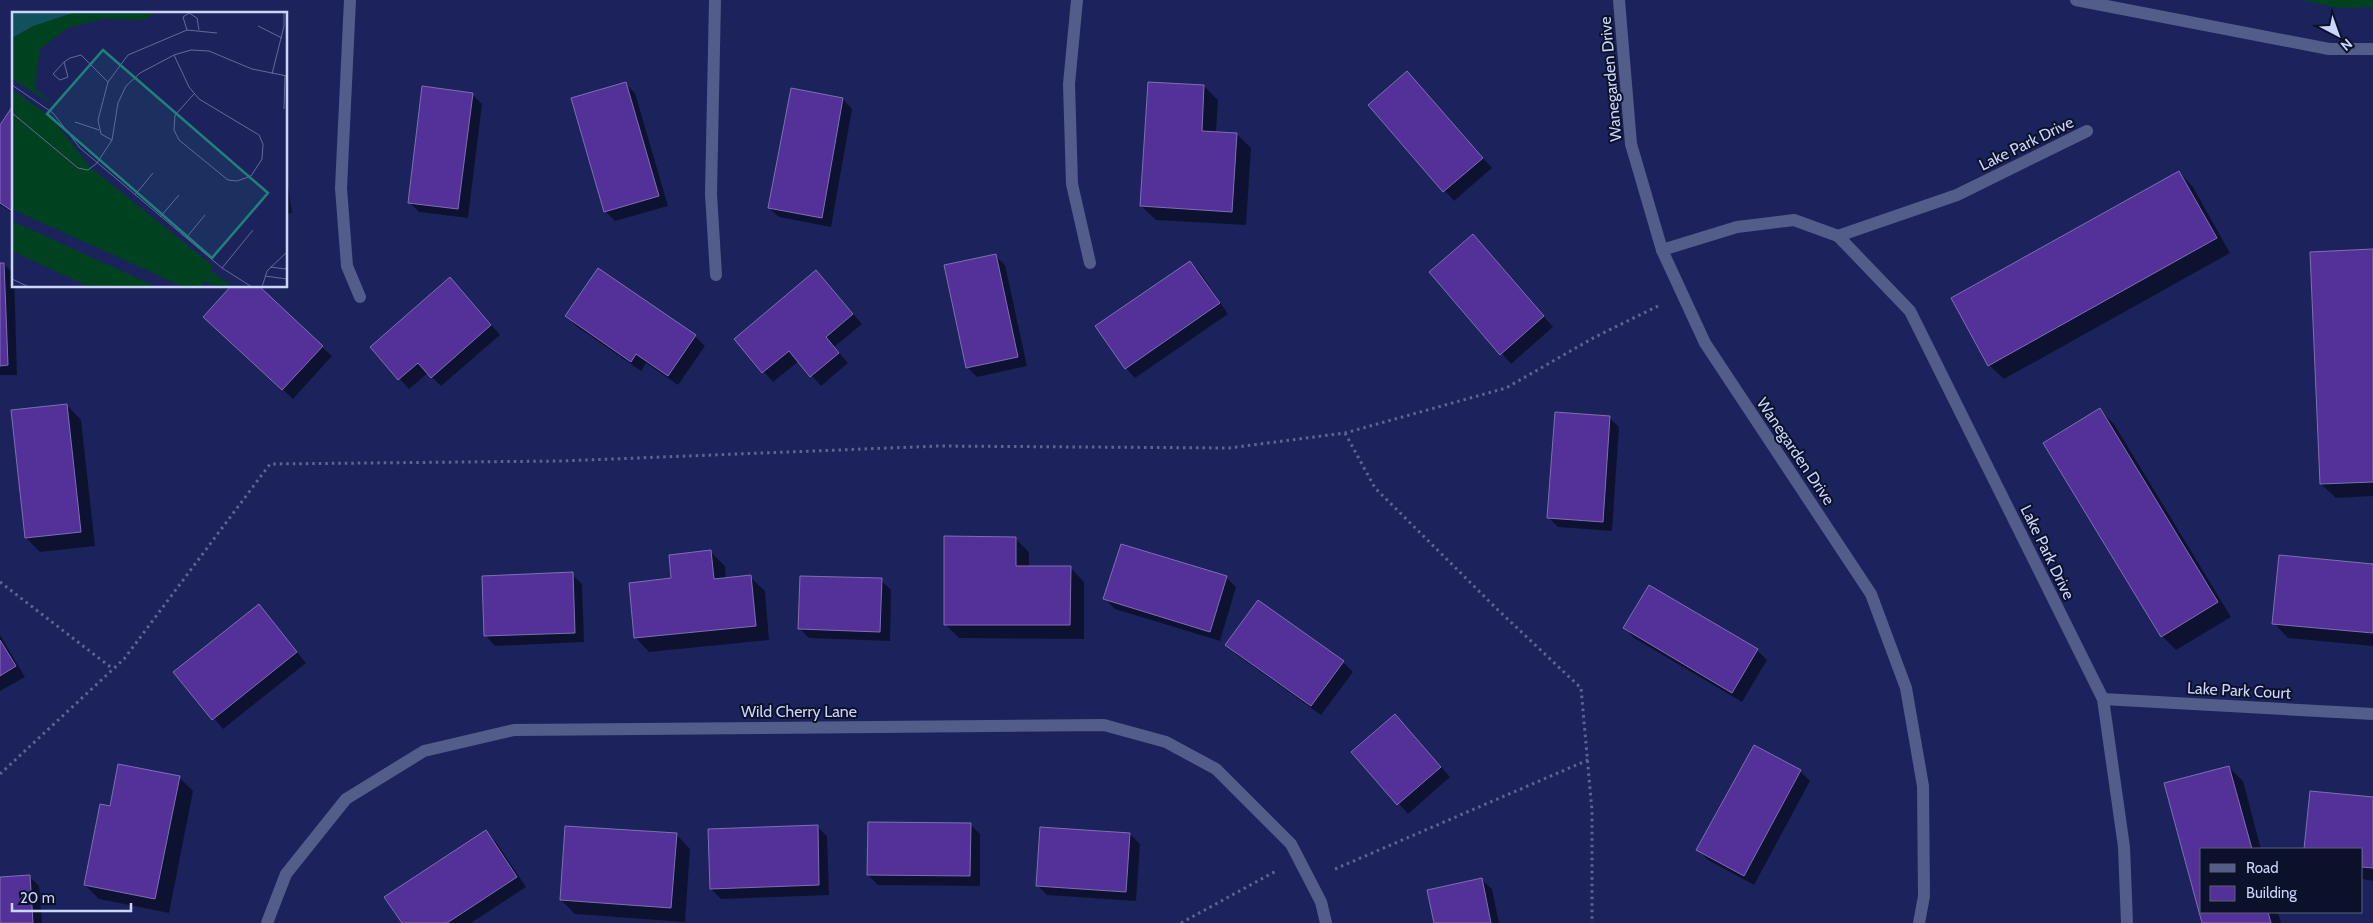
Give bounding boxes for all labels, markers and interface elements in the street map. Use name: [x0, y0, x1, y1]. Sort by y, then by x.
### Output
north arrow: [2313, 10, 2363, 60]
inset map: [12, 12, 288, 288]
street label: Wanegarden Drive: [1596, 16, 1625, 142]
text: N: [2337, 35, 2356, 55]
street label: Lake Park Drive: [1976, 112, 2077, 174]
street label: Wanegarden Drive: [1753, 394, 1838, 509]
street label: Lake Park Drive: [2017, 502, 2079, 603]
street label: Lake Park Court: [2187, 678, 2292, 703]
street label: Wild Cherry Lane: [741, 702, 857, 721]
legend: [2200, 848, 2363, 913]
text: Road: [2246, 859, 2279, 877]
scale bar: [12, 880, 131, 912]
text: Building: [2246, 884, 2297, 902]
text: 20 m: [20, 889, 55, 907]

